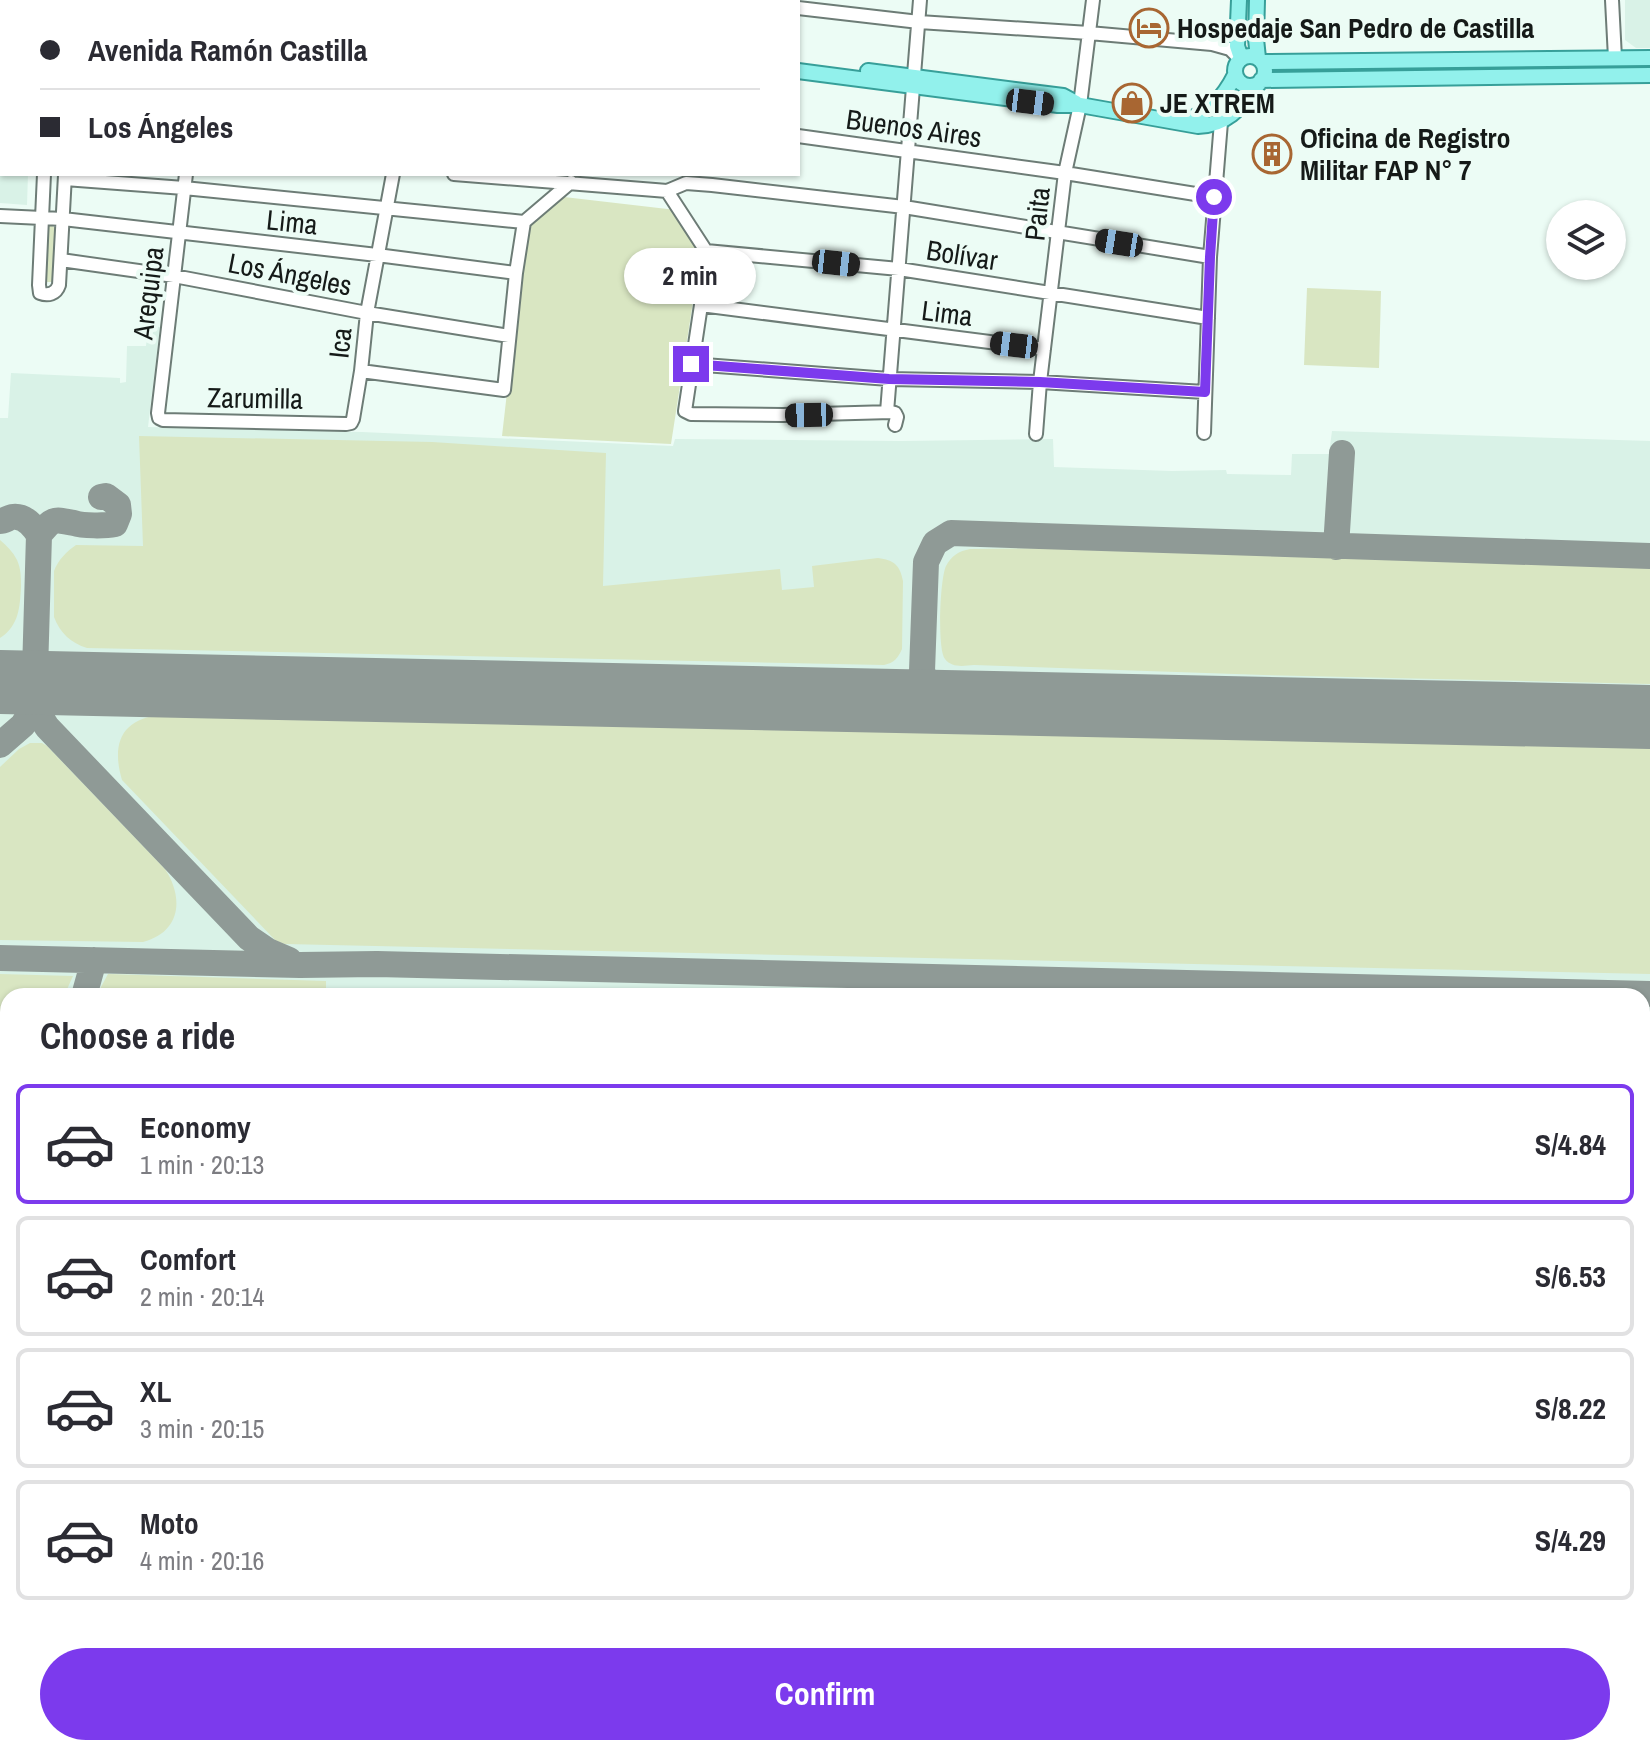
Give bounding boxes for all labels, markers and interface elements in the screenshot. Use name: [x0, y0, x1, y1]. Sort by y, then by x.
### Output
hotel icon: Hospedaje San Pedro de Castilla: [1128, 7, 1170, 49]
place label: Hospedaje San Pedro de Castilla: [1177, 9, 1535, 47]
text: Avenida Ramón Castilla: [88, 30, 367, 70]
shop icon: JE XTREM: [1111, 82, 1153, 124]
place label: JE XTREM: [1160, 84, 1275, 122]
car: [1005, 87, 1055, 117]
street label: Buenos Aires: [844, 100, 984, 156]
text: Los Ángeles: [88, 107, 233, 147]
place label: Oficina de Registro Militar FAP N° 7: [1300, 119, 1511, 189]
building icon: Oficina de Registro Militar FAP N° 7: [1251, 133, 1293, 175]
route start: [1196, 179, 1232, 215]
street label: Paita: [1015, 185, 1059, 243]
street label: Lima: [265, 200, 320, 244]
map controls: [1546, 200, 1626, 280]
button: layers: [1546, 200, 1626, 280]
car: [1093, 227, 1145, 259]
street label: Bolívar: [924, 231, 1001, 279]
street label: Los Ángeles: [225, 243, 355, 305]
street label: Arequipa: [123, 244, 173, 343]
callout: 2 min: [625, 248, 757, 304]
car: [811, 249, 861, 277]
text: 2 min: [662, 258, 718, 293]
street label: Lima: [919, 291, 975, 335]
street label: Ica: [320, 326, 361, 360]
car: [989, 330, 1039, 360]
route end: [673, 346, 709, 382]
street label: Zarumilla: [207, 378, 303, 418]
car: [785, 403, 833, 427]
text: Choose a ride: [40, 1012, 235, 1060]
text: Economy: [140, 1107, 251, 1147]
icon: car: [44, 1108, 116, 1180]
text: S/4.84: [1535, 1124, 1606, 1164]
text: 1 min · 20:13: [140, 1147, 264, 1182]
text: Comfort: [140, 1239, 236, 1279]
icon: car: [44, 1240, 116, 1312]
text: S/6.53: [1535, 1256, 1606, 1296]
text: 2 min · 20:14: [140, 1279, 264, 1314]
text: XL: [140, 1371, 171, 1411]
icon: car: [44, 1372, 116, 1444]
text: S/8.22: [1535, 1388, 1606, 1428]
text: 3 min · 20:15: [140, 1411, 264, 1446]
text: Moto: [140, 1503, 199, 1543]
icon: car: [44, 1504, 116, 1576]
text: S/4.29: [1535, 1520, 1606, 1560]
text: 4 min · 20:16: [140, 1543, 264, 1578]
button: Confirm: [40, 1648, 1610, 1740]

